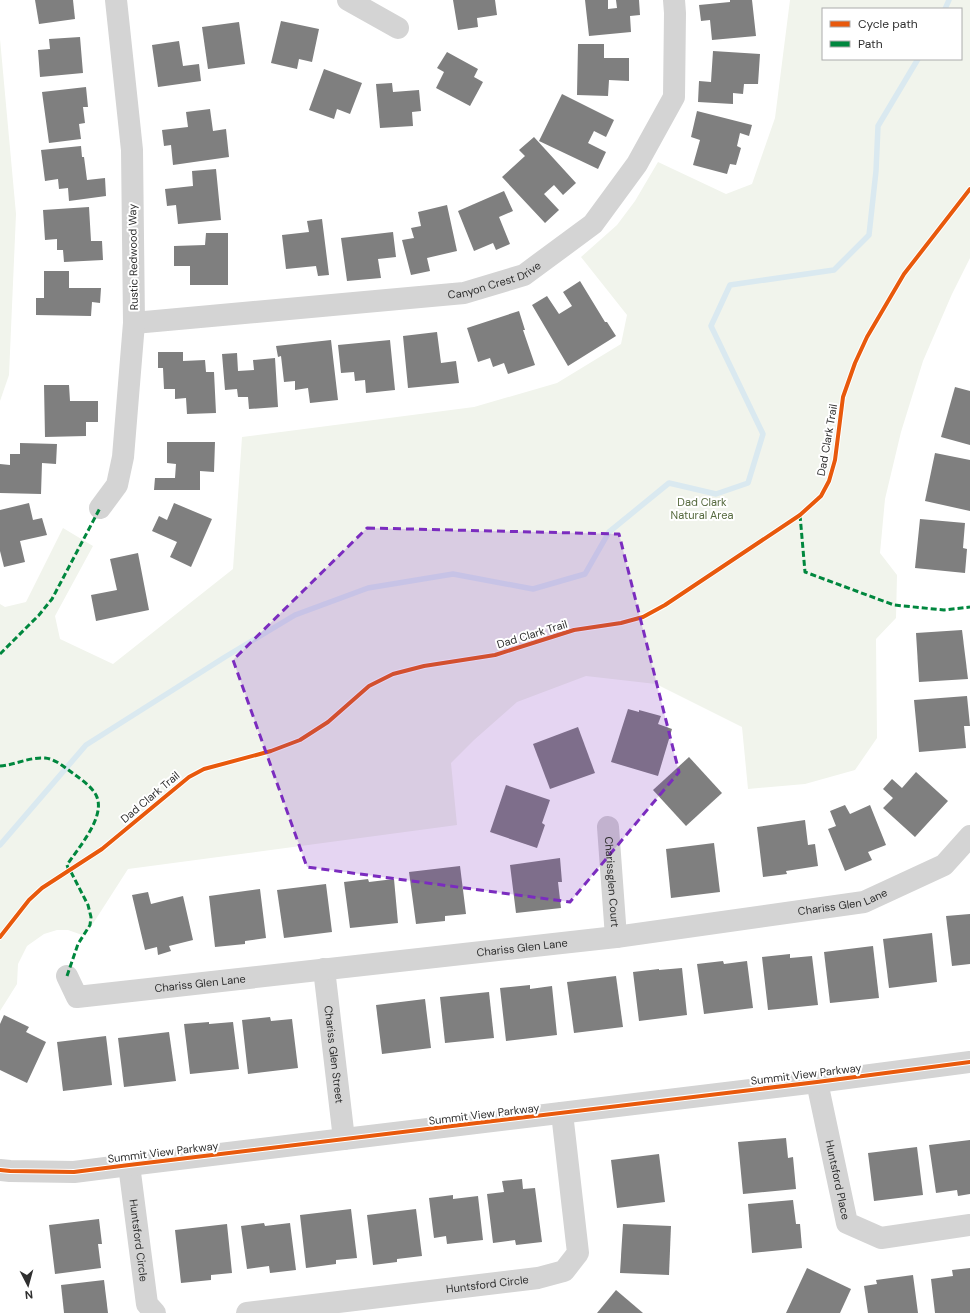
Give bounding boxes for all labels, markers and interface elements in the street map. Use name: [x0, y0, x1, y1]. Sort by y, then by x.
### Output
legend: [822, 8, 962, 60]
text: Cycle path: [858, 16, 918, 32]
text: Path: [858, 36, 883, 52]
street label: Rustic Redwood Way: [125, 204, 141, 310]
street label: Canyon Crest Drive: [447, 258, 543, 301]
street label: Dad Clark Trail: [814, 403, 840, 477]
park label: Dad Clark Natural Area: [671, 495, 733, 522]
street label: Dad Clark Trail: [495, 617, 569, 651]
street label: Dad Clark Trail: [118, 768, 182, 826]
street label: Charissglen Court: [602, 836, 622, 928]
street label: Chariss Glen Lane: [797, 885, 889, 918]
street label: Chariss Glen Lane: [476, 935, 568, 959]
street label: Chariss Glen Lane: [154, 971, 246, 995]
street label: Chariss Glen Street: [321, 1005, 347, 1104]
street label: Summit View Parkway: [750, 1060, 862, 1088]
street label: Summit View Parkway: [428, 1100, 540, 1128]
street label: Summit View Parkway: [107, 1138, 219, 1166]
street label: Huntsford Place: [823, 1139, 853, 1221]
street label: Huntsford Circle: [126, 1198, 151, 1283]
north arrow: [8, 1265, 48, 1305]
street label: Huntsford Circle: [445, 1272, 529, 1296]
text: N: [24, 1288, 34, 1302]

